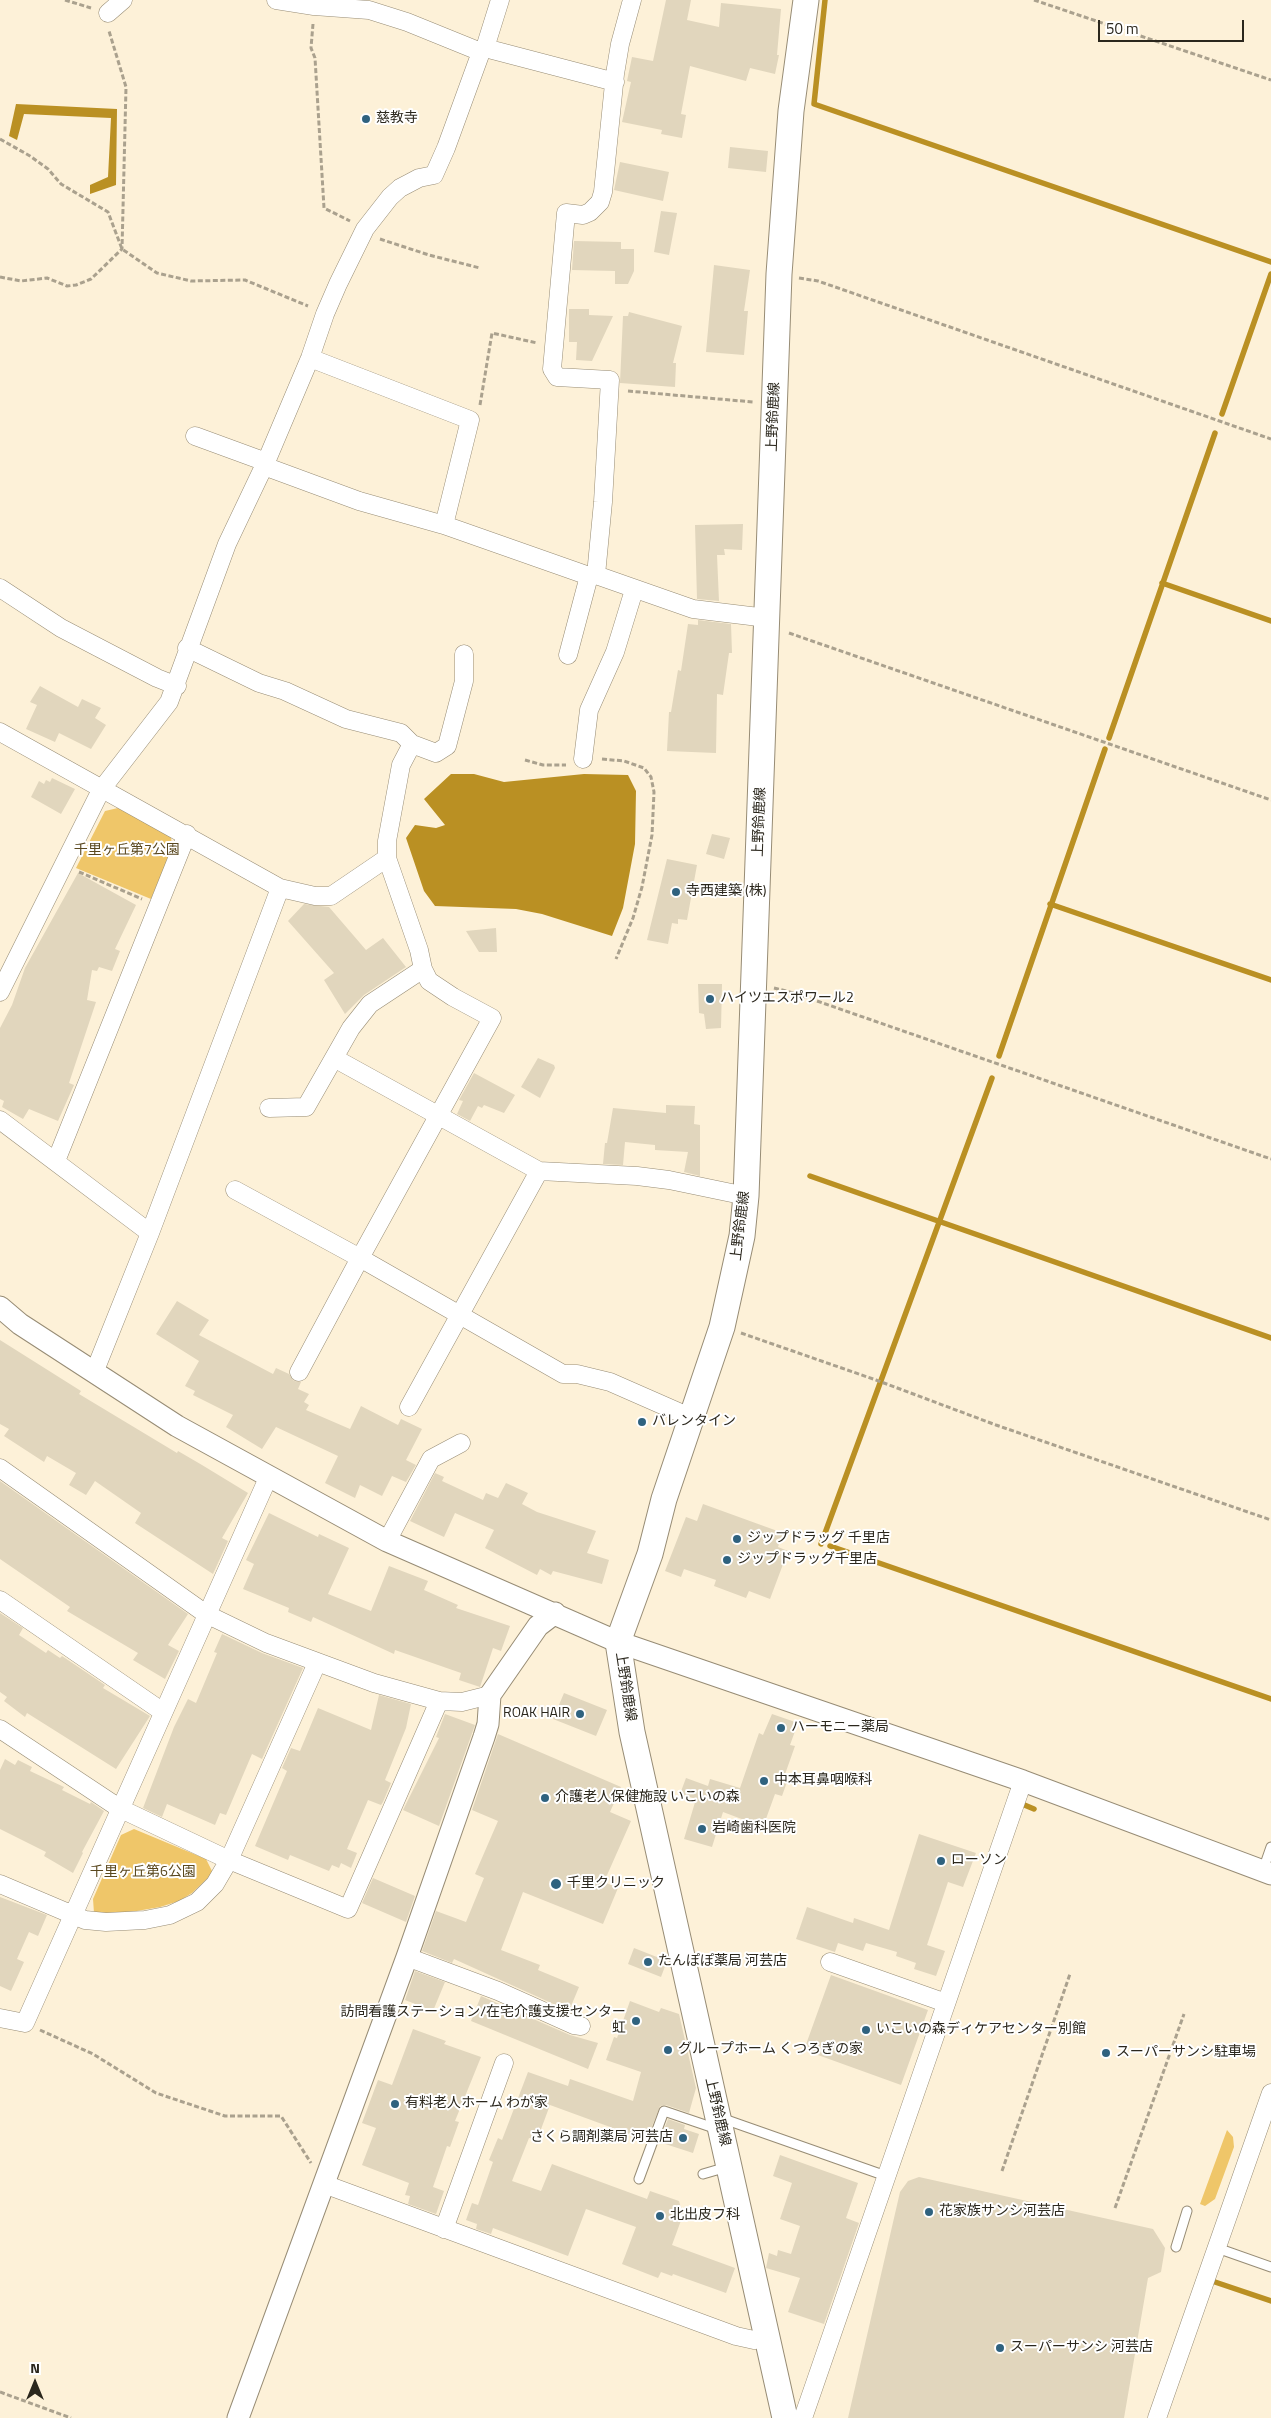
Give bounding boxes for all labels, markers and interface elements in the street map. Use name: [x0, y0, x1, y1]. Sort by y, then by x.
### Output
scale bar: [1101, 10, 1247, 42]
text: 50 m: [1106, 17, 1139, 40]
place label: 慈教寺: [376, 111, 418, 127]
marker: 慈教寺: [360, 113, 372, 125]
street label: 上野鈴鹿線: [764, 382, 784, 452]
street label: 上野鈴鹿線: [750, 787, 770, 857]
park label: 千里ヶ丘第7公園: [74, 843, 180, 859]
place label: 寺西建築 (株): [686, 884, 766, 900]
marker: 寺西建築 (株): [670, 886, 682, 898]
place label: ハイツエスポワール2: [720, 991, 854, 1007]
marker: ハイツエスポワール2: [704, 993, 716, 1005]
street label: 上野鈴鹿線: [728, 1190, 754, 1262]
place label: バレンタイン: [652, 1414, 736, 1430]
marker: バレンタイン: [636, 1416, 648, 1428]
place label: ジップドラッグ 千里店: [747, 1531, 890, 1547]
marker: ジップドラッグ 千里店: [731, 1533, 743, 1545]
place label: ジップドラッグ千里店: [737, 1552, 877, 1568]
marker: ジップドラッグ千里店: [721, 1554, 733, 1566]
street label: 上野鈴鹿線: [611, 1651, 639, 1723]
place label: ROAK HAIR: [503, 1706, 570, 1722]
marker: ROAK HAIR: [574, 1708, 586, 1720]
place label: ハーモニー薬局: [791, 1720, 889, 1736]
marker: ハーモニー薬局: [775, 1722, 787, 1734]
place label: 中本耳鼻咽喉科: [774, 1773, 872, 1789]
marker: 中本耳鼻咽喉科: [758, 1775, 770, 1787]
place label: 介護老人保健施設 いこいの森: [555, 1790, 740, 1806]
marker: 介護老人保健施設 いこいの森: [539, 1792, 551, 1804]
place label: 岩崎歯科医院: [712, 1821, 796, 1837]
marker: 岩崎歯科医院: [696, 1823, 708, 1835]
place label: ローソン: [951, 1853, 1007, 1869]
marker: ローソン: [935, 1855, 947, 1867]
park label: 千里ヶ丘第6公園: [90, 1865, 196, 1881]
place label: 千里クリニック: [567, 1876, 665, 1892]
marker: 千里クリニック: [549, 1877, 563, 1891]
place label: たんぽぽ薬局 河芸店: [658, 1954, 787, 1970]
marker: たんぽぽ薬局 河芸店: [642, 1956, 654, 1968]
place label: 訪問看護ステーション/在宅介護支援センター 虹: [340, 2005, 626, 2038]
marker: 訪問看護ステーション/在宅介護支援センター 虹: [630, 2015, 642, 2027]
place label: いこいの森ディケアセンター別館: [876, 2022, 1086, 2038]
marker: いこいの森ディケアセンター別館: [860, 2024, 872, 2036]
place label: グループホーム くつろぎの家: [678, 2042, 863, 2058]
marker: グループホーム くつろぎの家: [662, 2044, 674, 2056]
place label: スーパーサンシ駐車場: [1116, 2045, 1256, 2061]
marker: スーパーサンシ駐車場: [1100, 2047, 1112, 2059]
street label: 上野鈴鹿線: [701, 2076, 733, 2148]
place label: 有料老人ホーム わが家: [405, 2096, 548, 2112]
marker: 有料老人ホーム わが家: [389, 2098, 401, 2110]
place label: さくら調剤薬局 河芸店: [530, 2130, 673, 2146]
marker: さくら調剤薬局 河芸店: [677, 2132, 689, 2144]
place label: 花家族サンシ河芸店: [939, 2204, 1065, 2220]
marker: 花家族サンシ河芸店: [923, 2206, 935, 2218]
place label: 北出皮フ科: [670, 2208, 740, 2224]
marker: 北出皮フ科: [654, 2210, 666, 2222]
place label: スーパーサンシ 河芸店: [1010, 2340, 1153, 2356]
marker: スーパーサンシ 河芸店: [994, 2342, 1006, 2354]
text: N: [30, 2357, 40, 2378]
north arrow: [10, 2358, 60, 2408]

